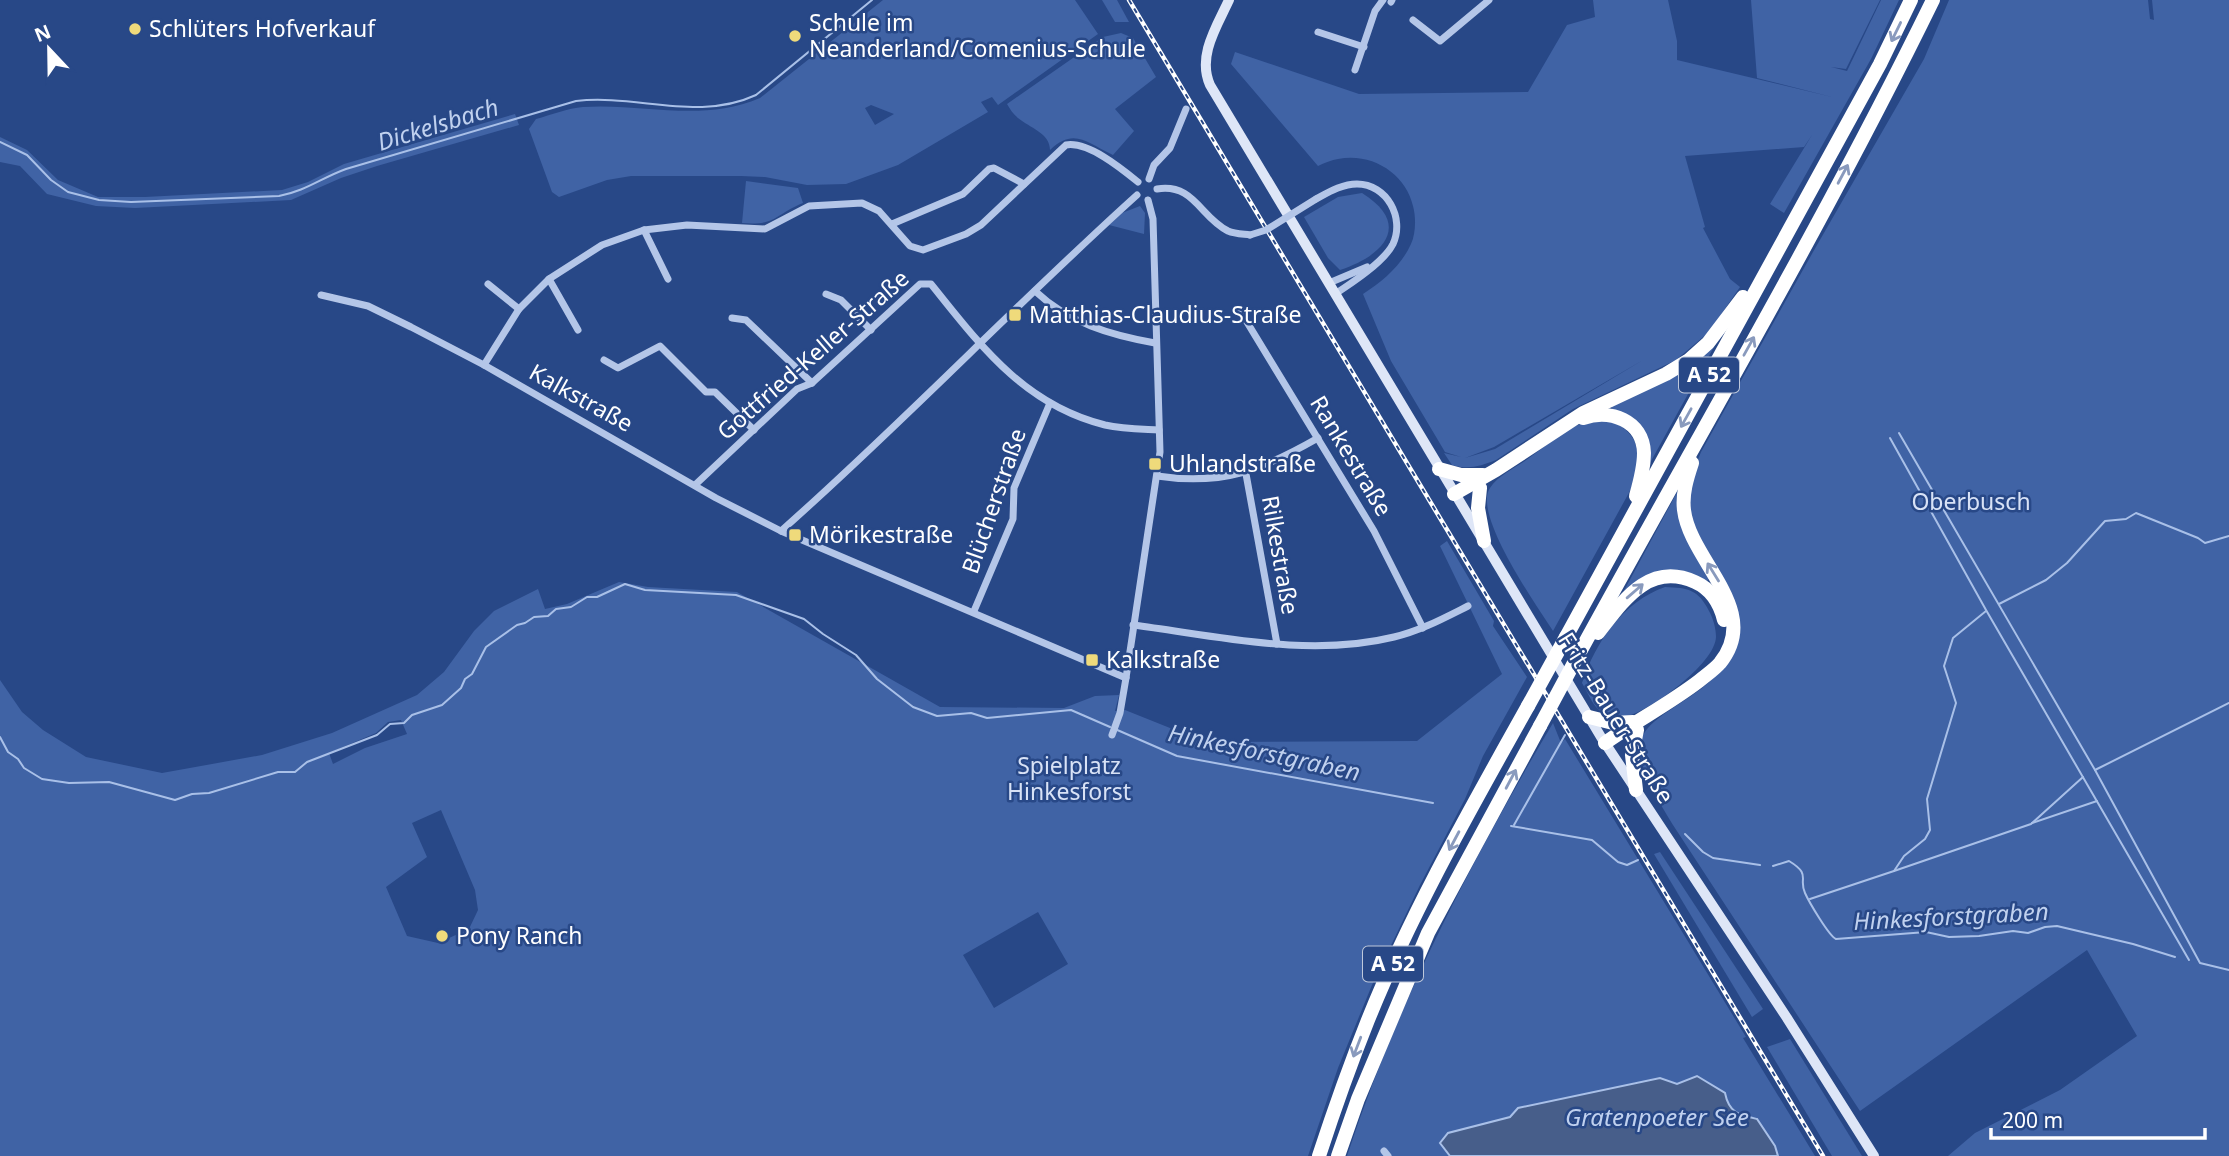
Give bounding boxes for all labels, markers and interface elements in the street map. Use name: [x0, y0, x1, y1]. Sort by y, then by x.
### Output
place label: Schule im Neanderland/Comenius-Schule: [809, 6, 1146, 64]
place label: Schlüters Hofverkauf: [149, 12, 376, 44]
north arrow: [14, 14, 84, 84]
text: N: [31, 18, 55, 48]
marker: Schlüters Hofverkauf: [127, 21, 143, 37]
one-way arrow: [1888, 21, 1902, 42]
marker: Schule im Neanderland/Comenius-Schule: [787, 28, 803, 44]
water label: Dickelsbach: [373, 89, 502, 158]
one-way arrow: [1837, 164, 1850, 185]
street label: Gottfried-Keller-Straße: [710, 262, 915, 447]
place label: Matthias-Claudius-Straße: [1029, 298, 1302, 330]
marker: Matthias-Claudius-Straße: [1007, 307, 1023, 323]
one-way arrow: [1743, 336, 1757, 356]
street label: Kalkstraße: [524, 355, 639, 439]
road number: A 52: [1679, 358, 1739, 392]
street label: Rankestraße: [1303, 389, 1400, 522]
one-way arrow: [1679, 407, 1692, 428]
street label: Blücherstraße: [953, 424, 1033, 578]
place label: Uhlandstraße: [1169, 447, 1316, 479]
marker: Uhlandstraße: [1147, 456, 1163, 472]
park label: Oberbusch: [1911, 485, 2031, 517]
street label: Rilkestraße: [1255, 493, 1307, 617]
place label: Mörikestraße: [809, 518, 953, 550]
marker: Mörikestraße: [787, 527, 803, 543]
one-way arrow: [1706, 563, 1720, 583]
one-way arrow: [1626, 583, 1644, 599]
street label: Fritz-Bauer-Straße: [1551, 626, 1682, 809]
place label: Kalkstraße: [1106, 643, 1220, 675]
marker: Kalkstraße: [1084, 652, 1100, 668]
water label: Hinkesforstgraben: [1165, 715, 1363, 788]
park label: Spielplatz Hinkesforst: [1007, 749, 1131, 807]
one-way arrow: [1505, 769, 1518, 790]
one-way arrow: [1447, 830, 1460, 851]
water label: Hinkesforstgraben: [1852, 894, 2049, 937]
place label: Pony Ranch: [456, 919, 582, 951]
marker: Pony Ranch: [434, 928, 450, 944]
road number: A 52: [1363, 946, 1423, 982]
one-way arrow: [1350, 1036, 1363, 1058]
scale bar: [1991, 1096, 2204, 1140]
water label: Gratenpoeter See: [1565, 1100, 1749, 1133]
text: 200 m: [2002, 1106, 2063, 1134]

